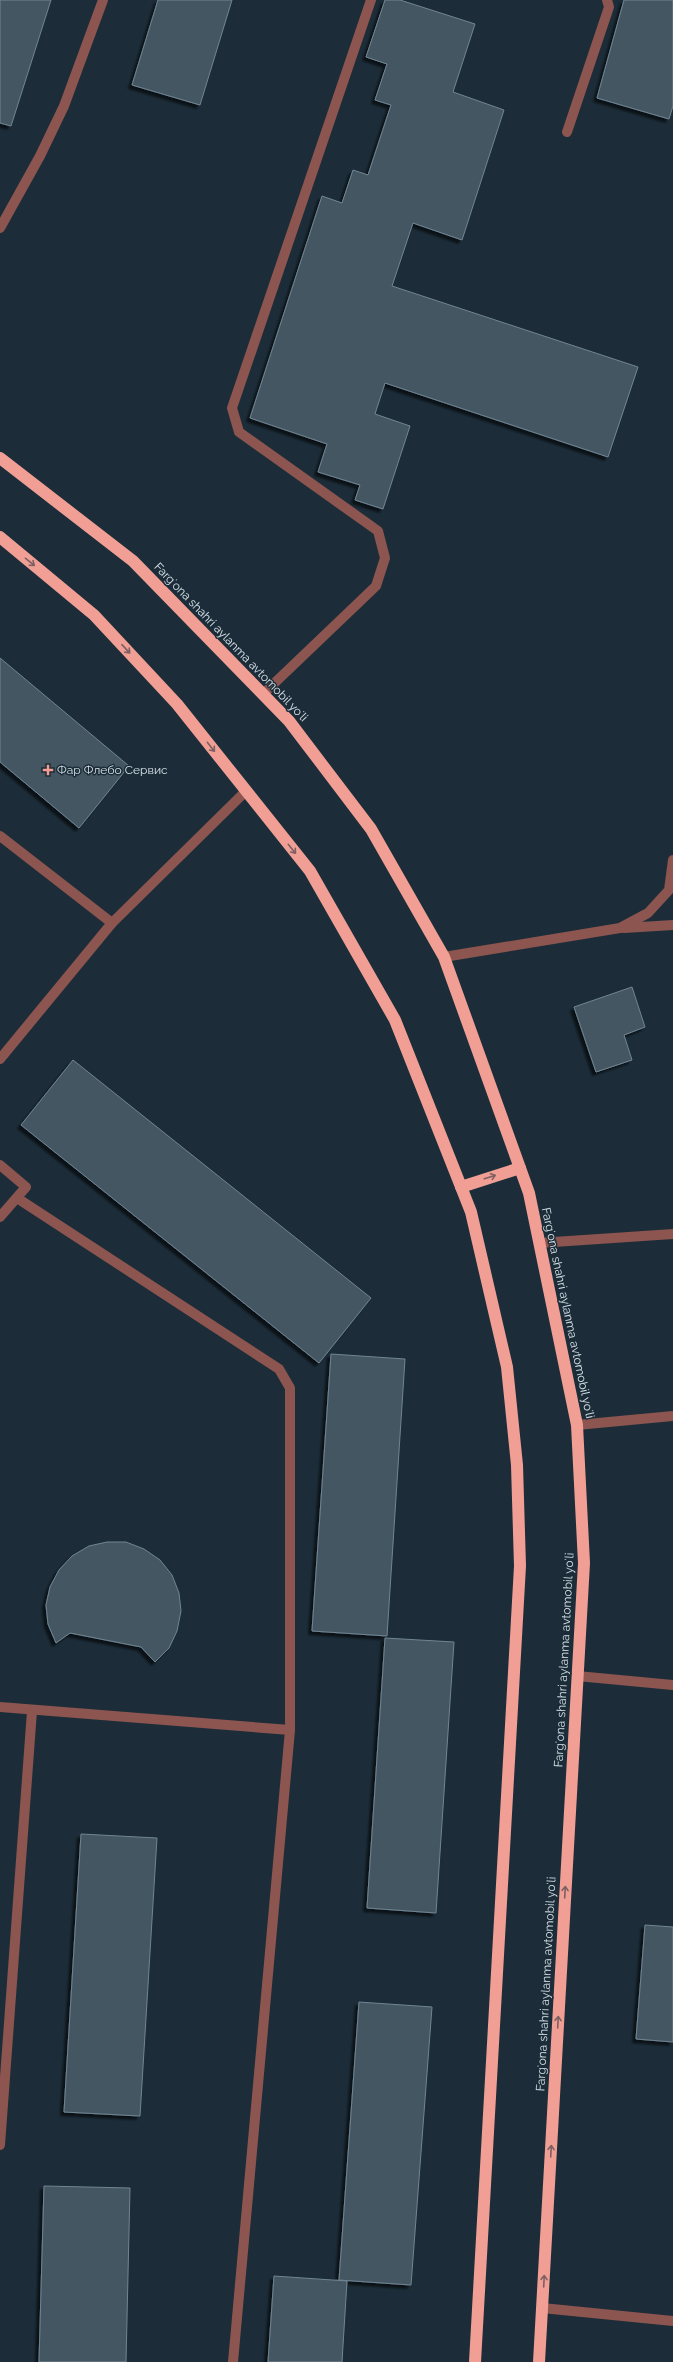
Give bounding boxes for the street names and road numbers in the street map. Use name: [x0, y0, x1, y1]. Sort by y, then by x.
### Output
street label: Fargʻona shahri aylanma avtomobil yoʻli: [151, 560, 311, 724]
street label: Fargʻona shahri aylanma avtomobil yoʻli: [539, 1206, 597, 1420]
street label: Fargʻona shahri aylanma avtomobil yoʻli: [551, 1552, 577, 1768]
street label: Fargʻona shahri aylanma avtomobil yoʻli: [533, 1876, 559, 2092]

